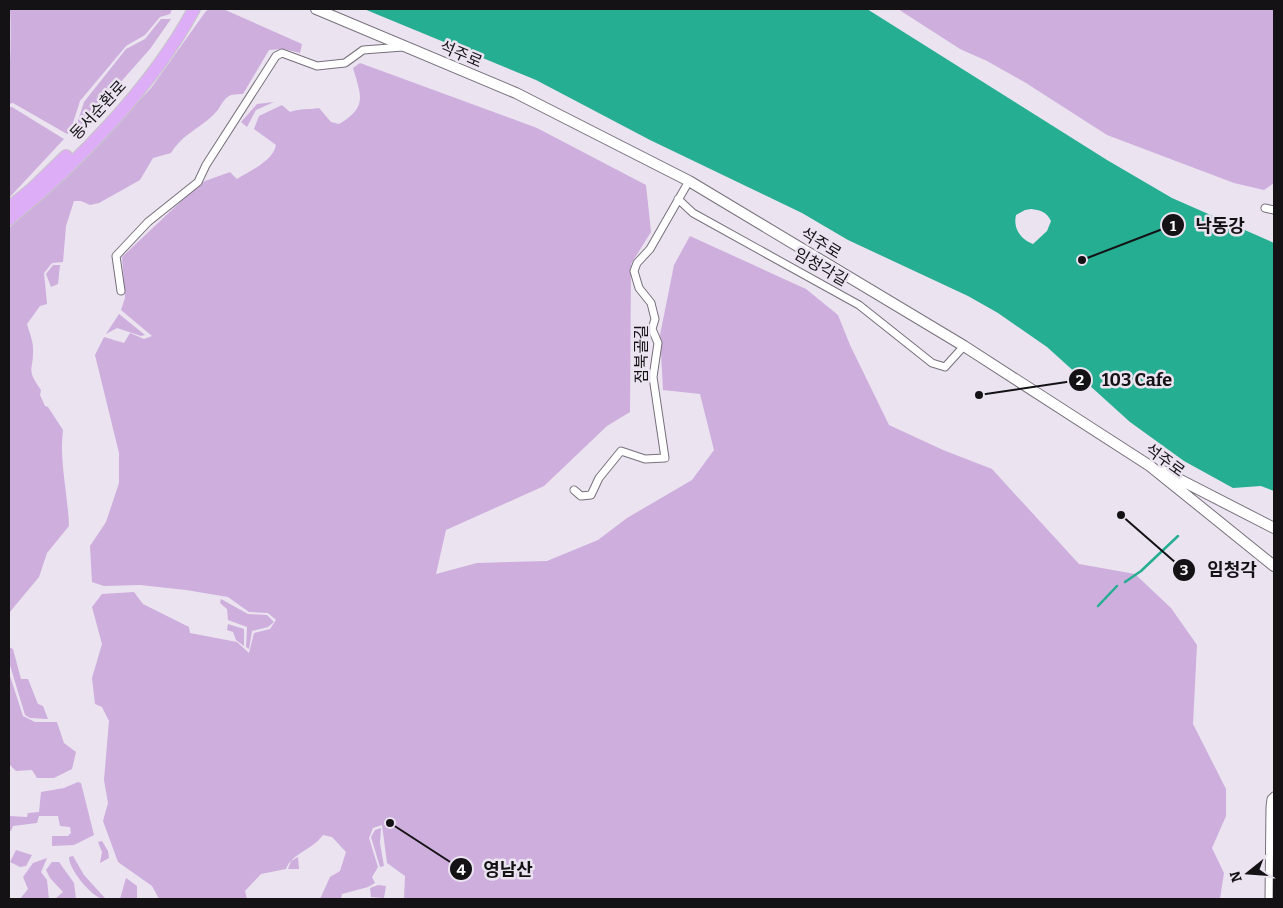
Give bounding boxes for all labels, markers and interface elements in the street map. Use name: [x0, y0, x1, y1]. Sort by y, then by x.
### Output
street label: 석주로: [437, 37, 485, 71]
street label: 동서순환로: [66, 76, 130, 143]
callout: 낙동강: [1160, 209, 1255, 242]
text: 낙동강: [1195, 215, 1245, 237]
text: 1: [1170, 217, 1177, 235]
street label: 석주로: [797, 223, 845, 263]
street label: 임청각길: [791, 244, 851, 290]
street label: 점북골길: [632, 325, 651, 383]
callout: 103 Cafe: [1067, 363, 1183, 396]
text: 103 Cafe: [1102, 369, 1172, 391]
text: 2: [1076, 371, 1084, 389]
street label: 석주로: [1142, 439, 1189, 481]
callout: 임청각: [1172, 554, 1266, 587]
text: 임청각: [1207, 559, 1257, 581]
text: 3: [1180, 561, 1188, 579]
north arrow: [1223, 848, 1273, 898]
callout: 영남산: [449, 853, 543, 886]
text: 영남산: [483, 859, 533, 881]
text: 4: [456, 861, 466, 879]
text: N: [1226, 869, 1246, 884]

